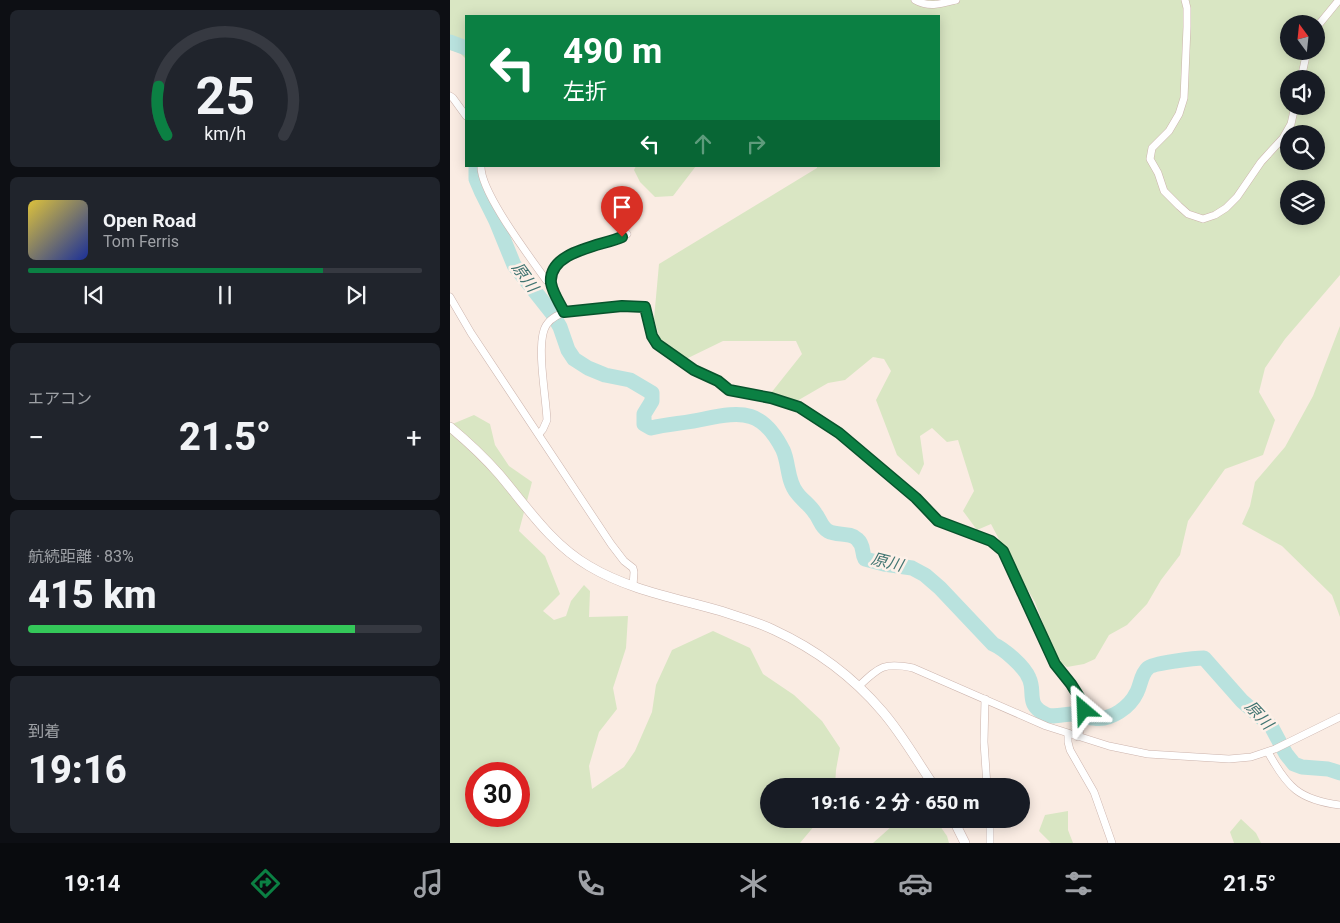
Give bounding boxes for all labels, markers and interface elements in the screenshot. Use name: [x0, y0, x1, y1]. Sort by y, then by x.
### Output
north arrow: [1280, 15, 1325, 60]
map controls: [1280, 15, 1325, 225]
text: 490 m: [563, 31, 662, 72]
icon: left: [480, 35, 545, 100]
text: 25: [195, 66, 255, 127]
button: sound: [1280, 70, 1325, 115]
text: 左折: [563, 79, 607, 104]
text: km/h: [204, 123, 246, 144]
button: search: [1280, 125, 1325, 170]
icon: left: [636, 130, 664, 158]
icon: ahead: [689, 130, 717, 158]
icon: right: [742, 130, 770, 158]
button: layers: [1280, 180, 1325, 225]
pin: [601, 186, 643, 237]
icon: arrive: [608, 193, 636, 221]
text: Open Road: [103, 209, 196, 232]
text: Tom Ferris: [103, 232, 179, 251]
water label: 原川: [508, 258, 543, 297]
icon: previous: [80, 281, 108, 309]
icon: pause: [211, 281, 239, 309]
icon: next: [342, 281, 370, 309]
text: エアコン: [28, 389, 92, 408]
text: 21.5°: [179, 415, 271, 459]
text: −: [28, 421, 44, 454]
text: +: [406, 421, 422, 454]
text: 航続距離 · 83%: [28, 547, 134, 566]
water label: 原川: [869, 549, 907, 576]
text: 415 km: [28, 573, 157, 617]
position arrow: [1057, 683, 1109, 735]
water label: 原川: [1241, 697, 1278, 735]
text: 到着: [28, 722, 60, 741]
text: 19:16: [28, 748, 127, 792]
speed limit sign: 30: [465, 762, 530, 827]
text: 19:16 · 2 分 · 650 m: [811, 791, 979, 814]
icon: directions: [248, 866, 283, 901]
icon: music: [411, 866, 446, 901]
icon: phone: [573, 866, 608, 901]
icon: climate: [736, 866, 771, 901]
icon: car: [898, 866, 933, 901]
icon: filters: [1061, 866, 1096, 901]
text: 19:14: [64, 871, 120, 896]
text: 21.5°: [1223, 871, 1276, 896]

